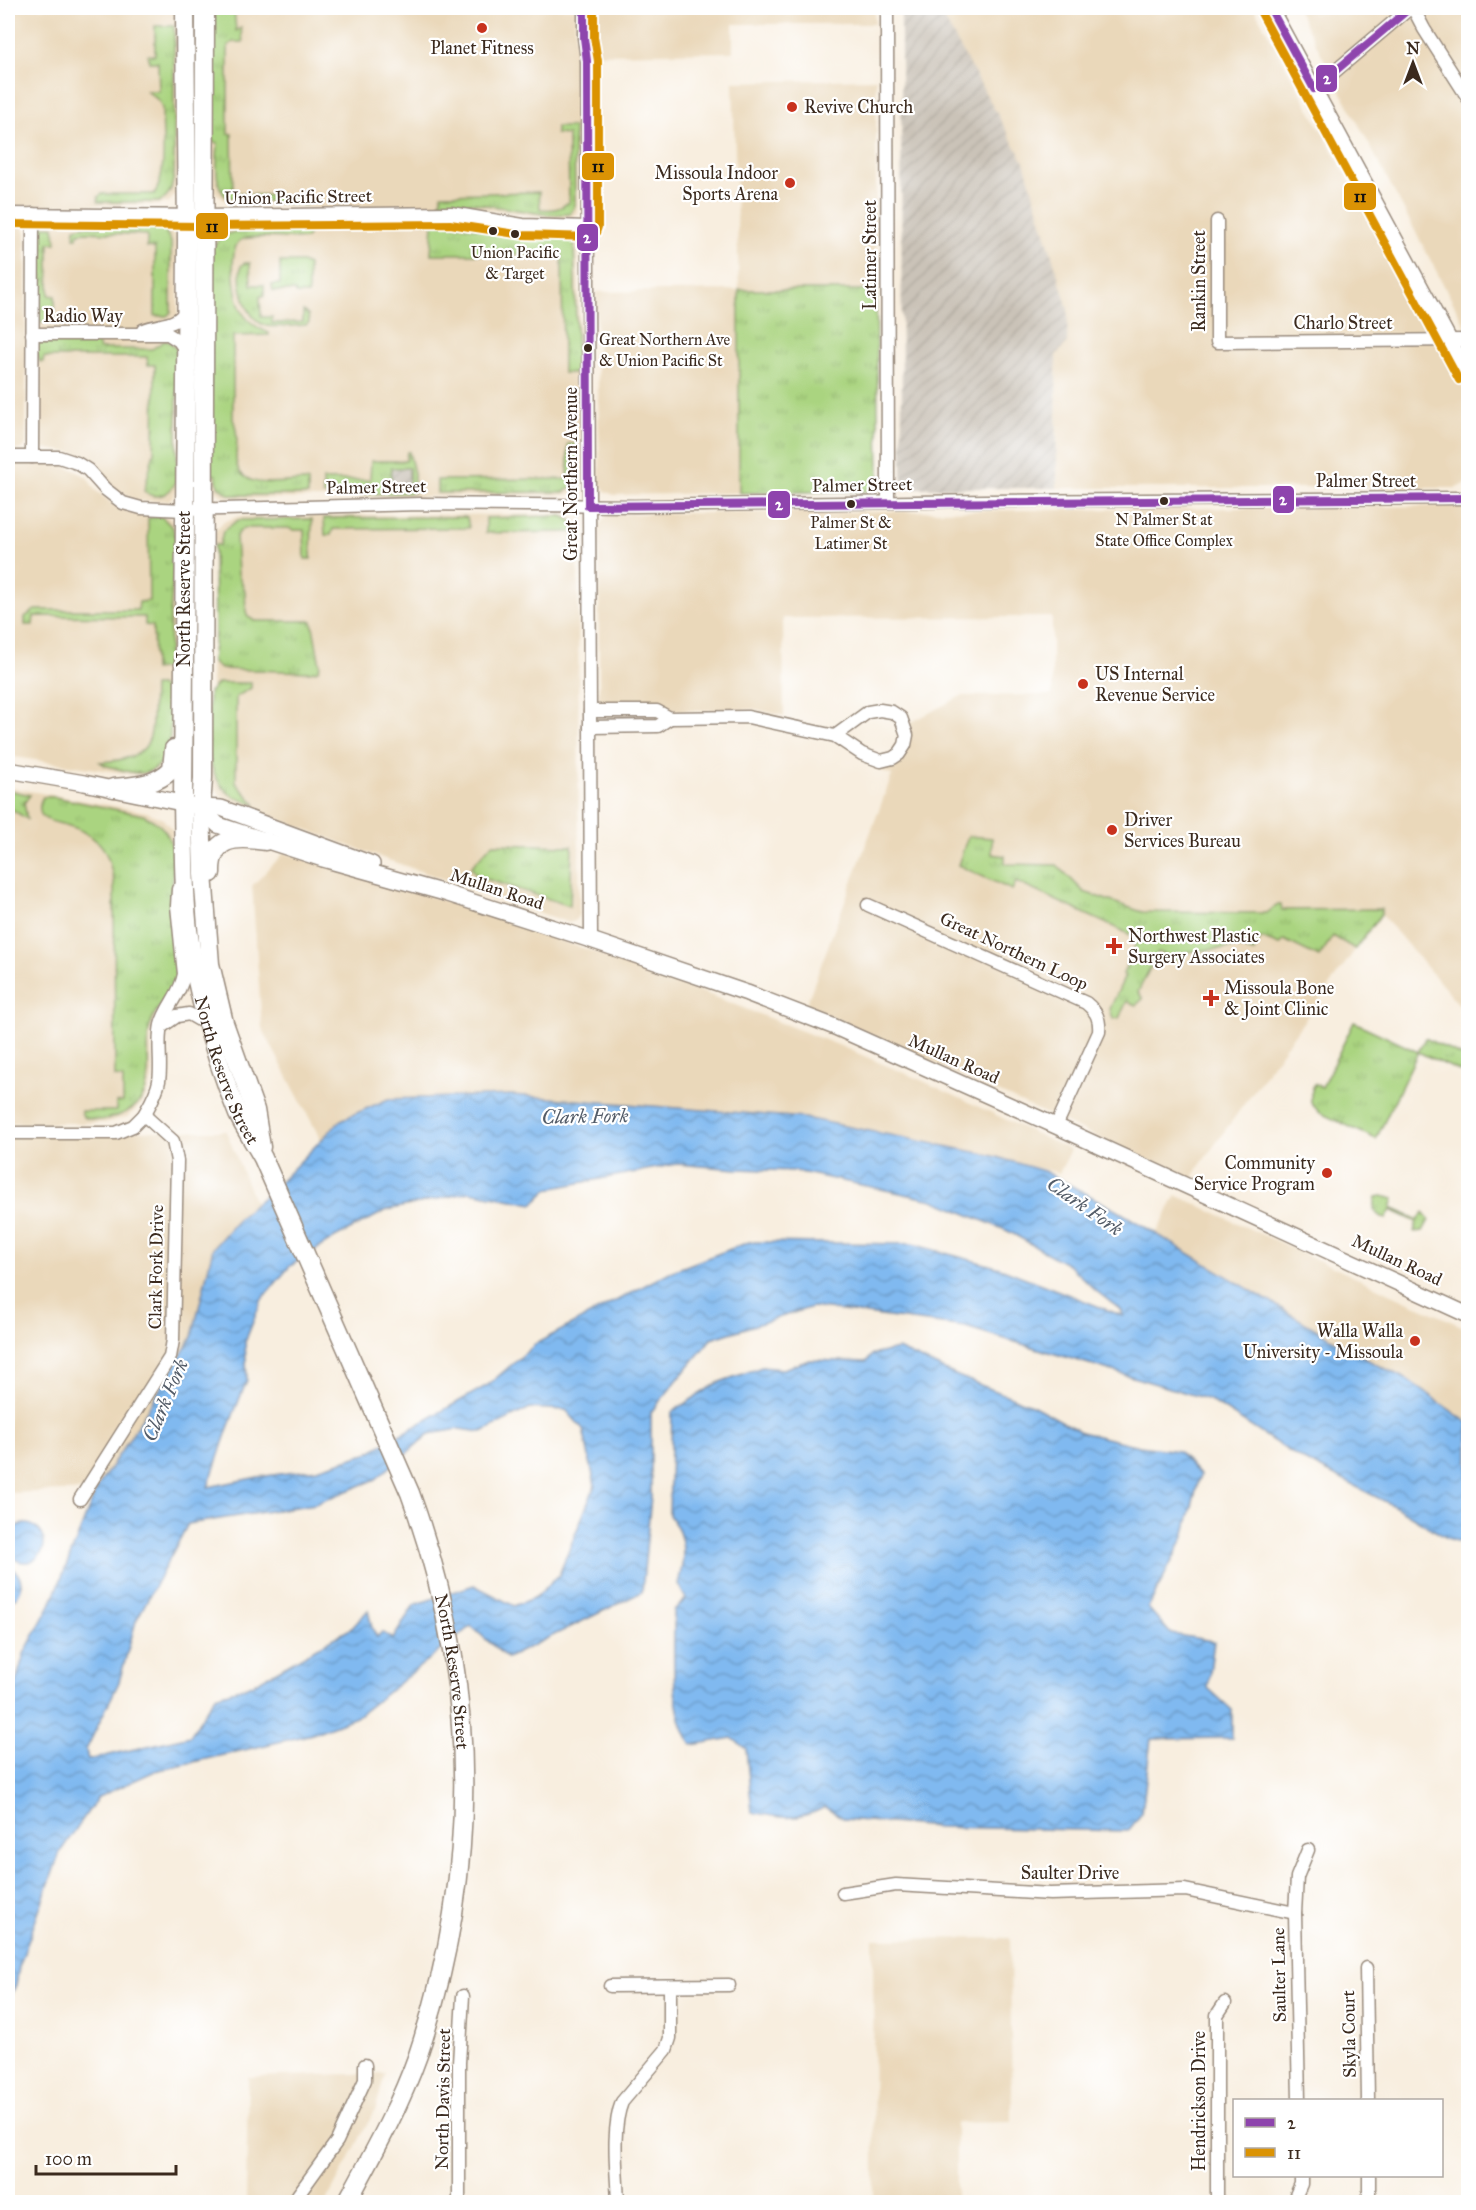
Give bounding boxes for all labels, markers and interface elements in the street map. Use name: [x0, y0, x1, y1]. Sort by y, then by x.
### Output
marker: Planet Fitness: [475, 21, 489, 35]
north arrow: [1383, 33, 1443, 93]
place label: Planet Fitness: [430, 37, 534, 59]
text: N: [1406, 39, 1420, 58]
line badge: 2: [1315, 64, 1338, 93]
text: 2: [1323, 69, 1332, 88]
place label: Revive Church: [804, 96, 913, 118]
marker: Revive Church: [785, 100, 799, 114]
line badge: 11: [581, 152, 615, 181]
text: 11: [592, 157, 605, 176]
place label: Missoula Indoor Sports Arena: [655, 162, 778, 205]
marker: Missoula Indoor Sports Arena: [783, 176, 797, 190]
line badge: 11: [1343, 182, 1377, 211]
street label: Union Pacific Street: [224, 185, 373, 209]
text: 11: [1354, 187, 1367, 206]
street label: Latimer Street: [859, 199, 881, 310]
line badge: 11: [195, 212, 229, 240]
text: 11: [206, 217, 219, 236]
line badge: 2: [576, 223, 599, 252]
unlabelled marker: [487, 225, 499, 237]
marker: Union Pacific & Target: [509, 228, 521, 240]
text: 2: [583, 228, 592, 247]
street label: Rankin Street: [1188, 230, 1210, 332]
place label: Union Pacific & Target: [471, 243, 559, 284]
street label: Radio Way: [43, 305, 123, 327]
street label: Charlo Street: [1293, 312, 1393, 334]
place label: Great Northern Ave & Union Pacific St: [599, 330, 730, 370]
marker: Great Northern Ave & Union Pacific St: [582, 342, 594, 354]
street label: Great Northern Avenue: [560, 387, 582, 561]
street label: Palmer Street: [1316, 470, 1417, 492]
street label: Palmer Street: [812, 473, 913, 497]
street label: Palmer Street: [326, 475, 427, 499]
line badge: 2: [1272, 485, 1295, 514]
line badge: 2: [767, 490, 791, 519]
text: 2: [1279, 490, 1288, 509]
text: 2: [775, 495, 784, 514]
marker: N Palmer St at State Office Complex: [1158, 495, 1170, 507]
marker: Palmer St & Latimer St: [845, 498, 857, 510]
street label: North Reserve Street: [173, 510, 195, 667]
place label: N Palmer St at State Office Complex: [1095, 510, 1233, 550]
place label: Palmer St & Latimer St: [810, 513, 892, 553]
place label: US Internal Revenue Service: [1095, 663, 1215, 706]
marker: US Internal Revenue Service: [1076, 677, 1090, 691]
place label: Driver Services Bureau: [1124, 809, 1241, 852]
marker: Driver Services Bureau: [1105, 823, 1119, 837]
street label: Mullan Road: [447, 864, 547, 914]
street label: Great Northern Loop: [936, 907, 1092, 995]
place label: Northwest Plastic Surgery Associates: [1128, 925, 1265, 969]
marker: Northwest Plastic Surgery Associates: [1105, 937, 1123, 955]
place label: Missoula Bone & Joint Clinic: [1224, 977, 1334, 1021]
marker: Missoula Bone & Joint Clinic: [1202, 989, 1220, 1007]
street label: North Reserve Street: [190, 994, 264, 1149]
street label: Mullan Road: [905, 1029, 1003, 1089]
water label: Clark Fork: [541, 1103, 629, 1129]
place label: Community Service Program: [1194, 1152, 1316, 1196]
marker: Community Service Program: [1320, 1166, 1334, 1180]
water label: Clark Fork: [1043, 1171, 1128, 1241]
street label: Clark Fork Drive: [144, 1205, 168, 1329]
street label: Mullan Road: [1348, 1229, 1446, 1291]
place label: Walla Walla University - Missoula: [1243, 1320, 1403, 1363]
marker: Walla Walla University - Missoula: [1408, 1334, 1422, 1348]
water label: Clark Fork: [137, 1355, 193, 1445]
street label: North Reserve Street: [430, 1592, 473, 1751]
street label: Saulter Drive: [1021, 1862, 1119, 1884]
street label: Saulter Lane: [1267, 1927, 1291, 2023]
street label: Skyla Court: [1337, 1989, 1361, 2078]
street label: North Davis Street: [431, 2027, 455, 2170]
street label: Hendrickson Drive: [1188, 2031, 1210, 2171]
legend: [1233, 2099, 1443, 2177]
text: 2: [1287, 2112, 1296, 2134]
scale bar: [36, 2138, 176, 2176]
text: 11: [1287, 2142, 1301, 2164]
text: 100 m: [45, 2148, 92, 2170]

